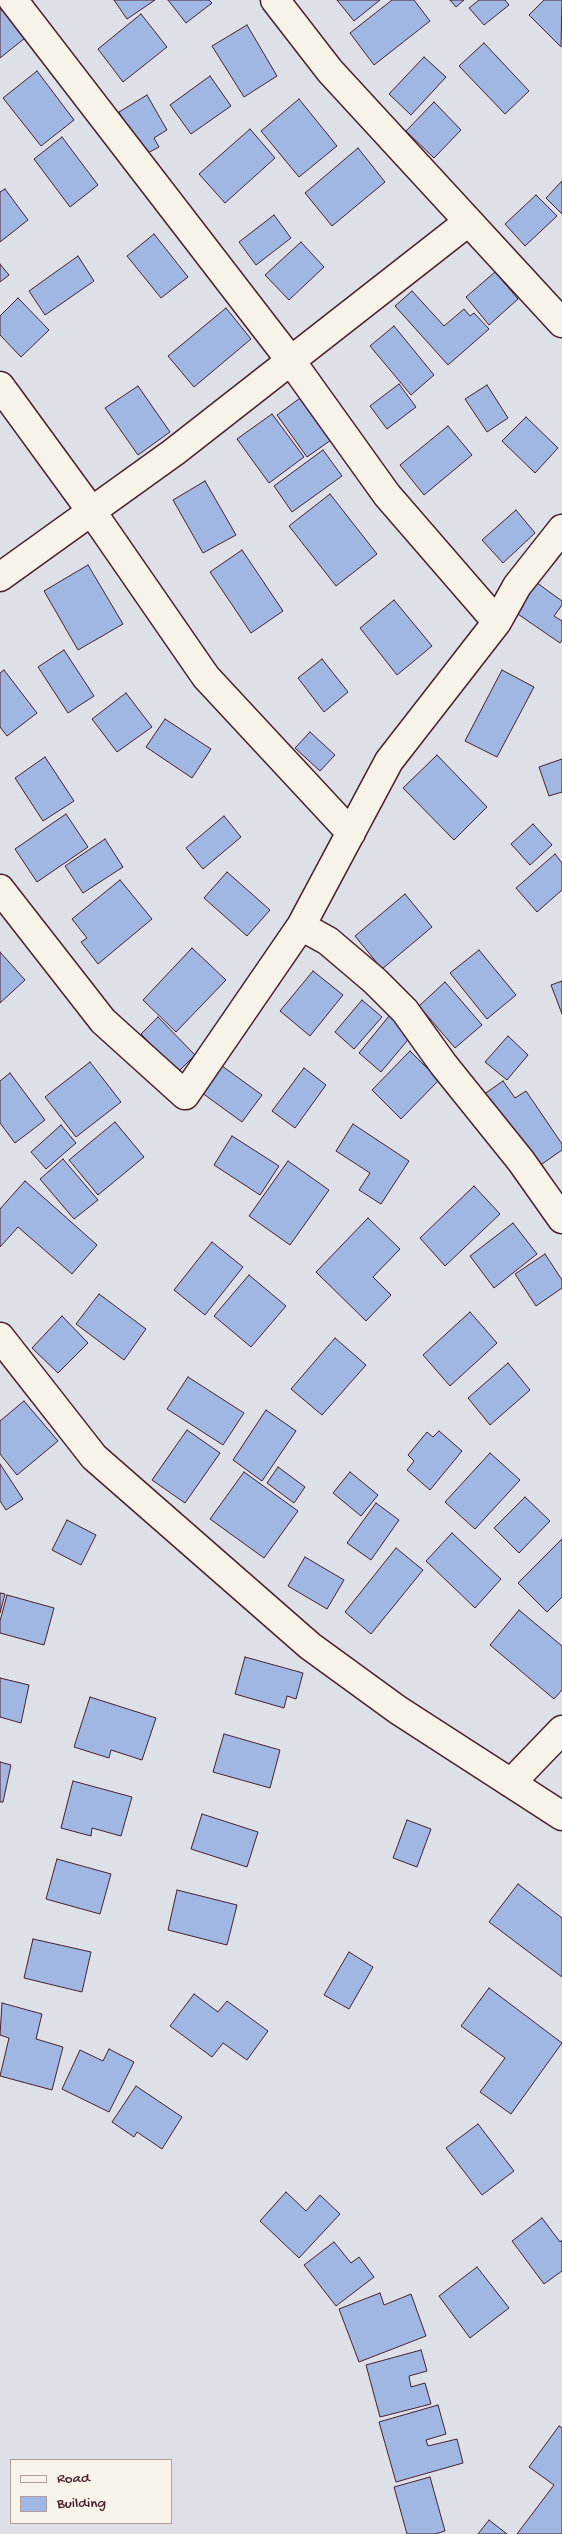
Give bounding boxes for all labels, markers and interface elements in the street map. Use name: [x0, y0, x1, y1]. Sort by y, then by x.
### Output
legend: [10, 2459, 172, 2524]
text: Road: [57, 2470, 90, 2488]
text: Building: [57, 2495, 106, 2513]

